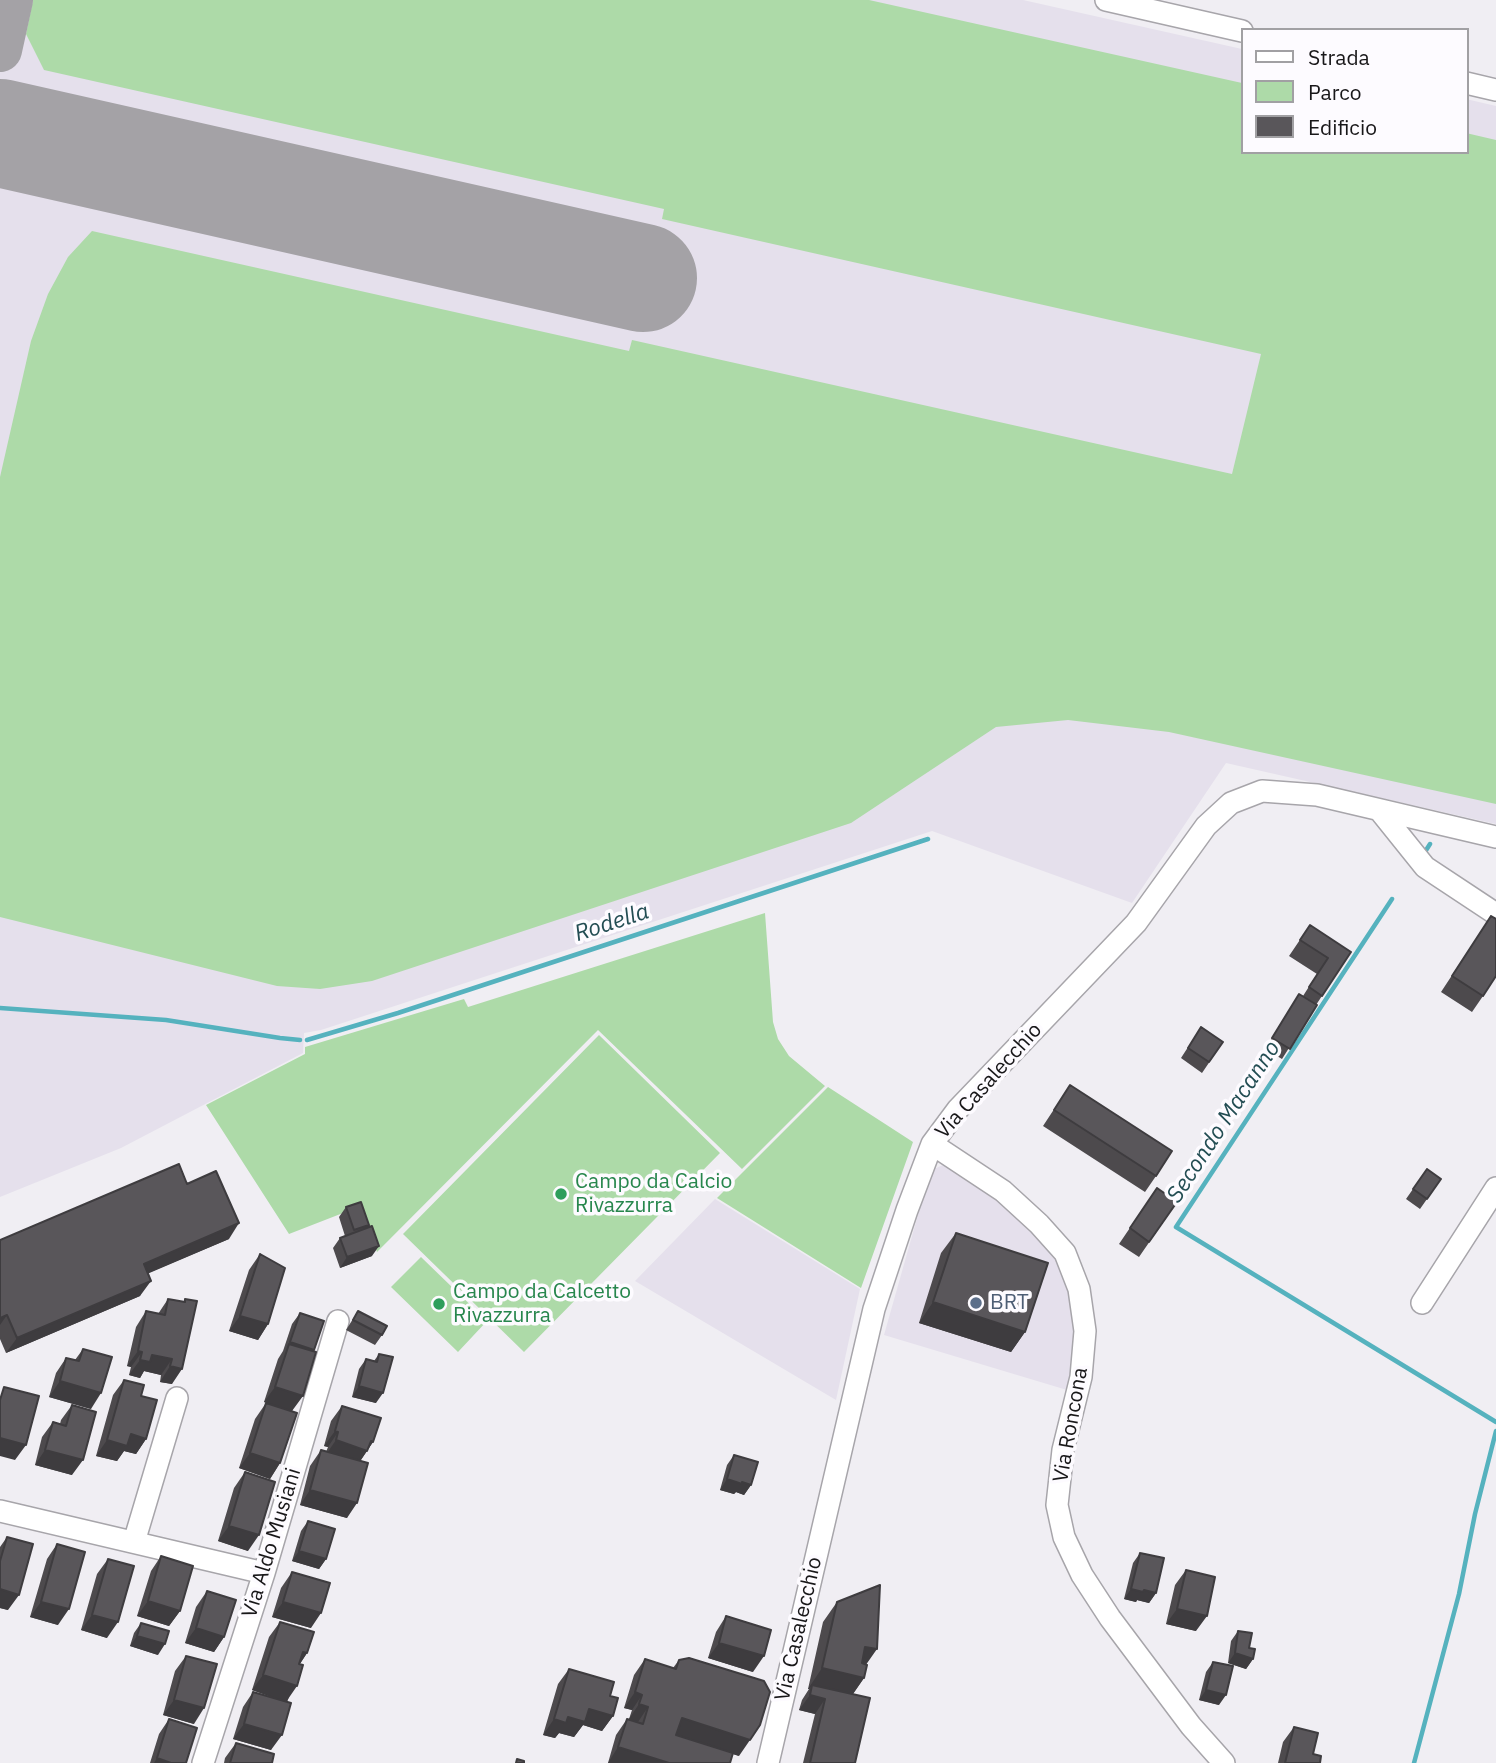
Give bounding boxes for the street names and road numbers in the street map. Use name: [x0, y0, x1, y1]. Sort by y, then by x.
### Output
street label: Via Casalecchio: [930, 1018, 1048, 1144]
street label: Via Roncona: [1048, 1366, 1094, 1484]
street label: Via Aldo Musiani: [237, 1465, 307, 1621]
street label: Via Casalecchio: [770, 1555, 828, 1703]

